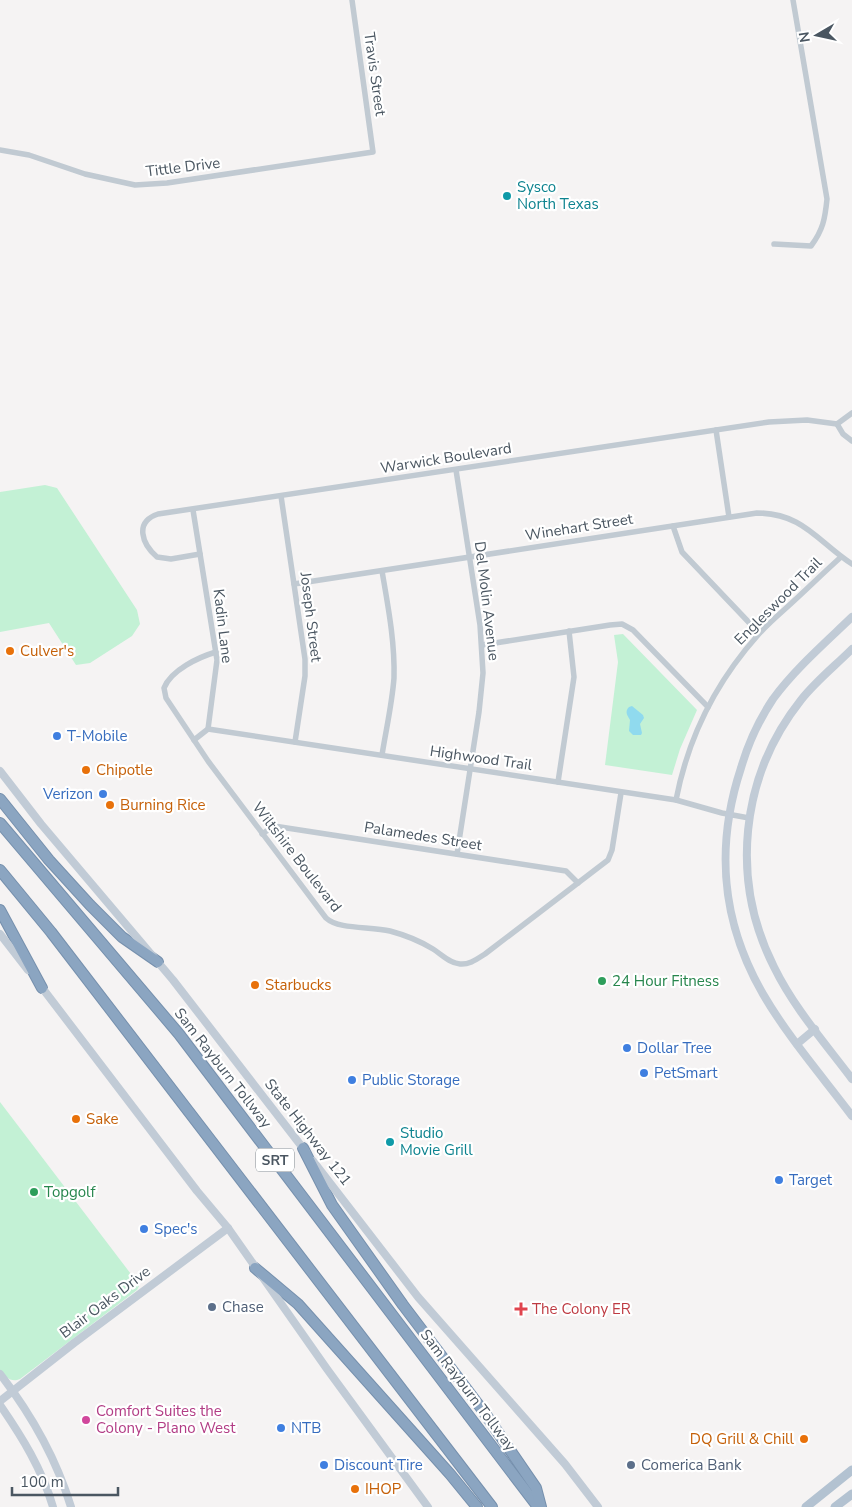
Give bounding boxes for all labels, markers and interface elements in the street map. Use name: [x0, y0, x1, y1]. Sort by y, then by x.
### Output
north arrow: [792, 10, 842, 60]
text: N: [794, 30, 815, 44]
street label: Travis Street: [359, 31, 391, 118]
street label: Tittle Drive: [145, 153, 221, 181]
place label: Sysco North Texas: [517, 177, 599, 214]
marker: Sysco North Texas: [501, 190, 513, 202]
street label: Warwick Boulevard: [379, 438, 513, 478]
street label: Winehart Street: [524, 508, 635, 545]
street label: Del Molin Avenue: [470, 540, 504, 662]
street label: Engleswood Trail: [730, 552, 827, 649]
street label: Joseph Street: [295, 570, 327, 664]
street label: Kadin Lane: [209, 588, 237, 664]
place label: Culver's: [20, 641, 74, 661]
marker: Culver's: [4, 645, 16, 657]
place label: T-Mobile: [67, 726, 127, 746]
marker: T-Mobile: [51, 730, 63, 742]
street label: Highwood Trail: [429, 741, 534, 775]
place label: Chipotle: [96, 760, 153, 780]
marker: Chipotle: [80, 764, 92, 776]
place label: Verizon: [42, 784, 93, 804]
marker: Verizon: [97, 788, 109, 800]
place label: Burning Rice: [120, 795, 205, 815]
street label: Wiltshire Boulevard: [248, 798, 346, 916]
marker: Burning Rice: [104, 799, 116, 811]
street label: Palamedes Street: [363, 817, 484, 855]
place label: 24 Hour Fitness: [612, 971, 719, 991]
place label: Starbucks: [265, 975, 331, 995]
marker: 24 Hour Fitness: [596, 975, 608, 987]
marker: Starbucks: [249, 979, 261, 991]
street label: Sam Rayburn Tollway: [170, 1004, 276, 1132]
place label: Dollar Tree: [637, 1038, 712, 1058]
marker: Dollar Tree: [621, 1042, 633, 1054]
place label: PetSmart: [654, 1063, 718, 1083]
marker: PetSmart: [638, 1067, 650, 1079]
place label: Public Storage: [362, 1070, 460, 1090]
street label: State Highway 121: [260, 1074, 356, 1190]
marker: Public Storage: [346, 1074, 358, 1086]
place label: Sake: [86, 1109, 118, 1129]
marker: Sake: [70, 1113, 82, 1125]
place label: Studio Movie Grill: [400, 1123, 473, 1160]
marker: Studio Movie Grill: [384, 1136, 396, 1148]
road number: SRT: [256, 1148, 294, 1172]
place label: Target: [789, 1170, 833, 1190]
marker: Target: [773, 1174, 785, 1186]
place label: Topgolf: [44, 1182, 96, 1202]
marker: Topgolf: [28, 1186, 40, 1198]
place label: Spec's: [154, 1219, 197, 1239]
marker: Spec's: [138, 1223, 150, 1235]
street label: Blair Oaks Drive: [56, 1261, 154, 1343]
place label: Chase: [222, 1297, 264, 1317]
place label: The Colony ER: [532, 1299, 631, 1319]
marker: Chase: [206, 1301, 218, 1313]
marker: The Colony ER: [514, 1302, 528, 1316]
street label: Sam Rayburn Tollway: [416, 1325, 520, 1455]
place label: Comfort Suites the Colony - Plano West: [96, 1401, 236, 1438]
marker: Comfort Suites the Colony - Plano West: [80, 1414, 92, 1426]
place label: NTB: [291, 1418, 321, 1438]
marker: NTB: [275, 1422, 287, 1434]
place label: DQ Grill & Chill: [690, 1429, 795, 1449]
marker: DQ Grill & Chill: [798, 1433, 810, 1445]
place label: Discount Tire: [334, 1455, 423, 1475]
place label: Comerica Bank: [641, 1455, 742, 1475]
marker: Discount Tire: [318, 1459, 330, 1471]
marker: Comerica Bank: [625, 1459, 637, 1471]
scale bar: [12, 1464, 119, 1496]
text: 100 m: [20, 1472, 64, 1492]
place label: IHOP: [365, 1479, 402, 1499]
marker: IHOP: [349, 1483, 361, 1495]

